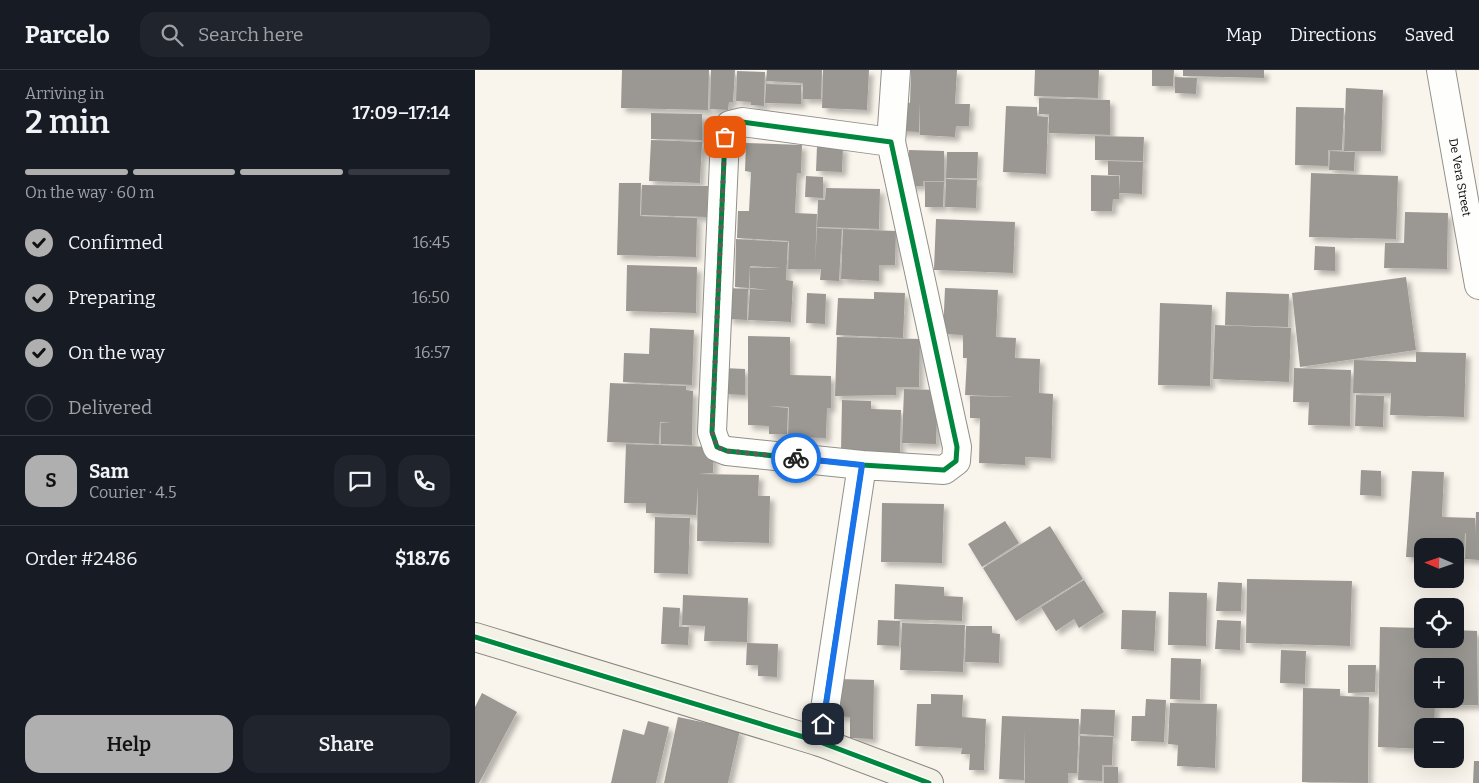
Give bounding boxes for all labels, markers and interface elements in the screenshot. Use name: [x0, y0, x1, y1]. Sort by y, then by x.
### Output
search box: [140, 12, 490, 57]
text: Parcelo: [25, 21, 110, 49]
icon: search: [158, 21, 186, 49]
text: Search here: [198, 23, 303, 46]
text: Map: [1226, 24, 1262, 46]
text: Directions: [1290, 24, 1377, 46]
text: Saved: [1405, 24, 1454, 46]
text: Arriving in: [25, 84, 104, 103]
text: 17:09–17:14: [352, 101, 450, 124]
text: 2 min: [25, 103, 110, 141]
pin: [704, 116, 746, 158]
icon: bag: [711, 123, 739, 151]
street label: De Vera Street: [1446, 137, 1474, 218]
text: On the way · 60 m: [25, 183, 155, 202]
icon: check: [25, 229, 53, 257]
text: Confirmed: [68, 231, 163, 254]
text: 16:45: [413, 233, 450, 252]
icon: check: [25, 284, 53, 312]
text: Preparing: [68, 286, 156, 309]
text: 16:50: [412, 288, 450, 307]
icon: check: [25, 339, 53, 367]
text: On the way: [68, 341, 165, 364]
text: 16:57: [414, 343, 450, 362]
text: Delivered: [68, 396, 152, 419]
courier: [771, 433, 821, 483]
icon: bike: [782, 444, 810, 472]
button: chat: [334, 455, 386, 507]
button: phone: [398, 455, 450, 507]
text: Sam: [89, 460, 129, 483]
text: S: [45, 469, 57, 492]
text: Courier · 4.5: [89, 483, 177, 502]
north arrow: [1414, 538, 1464, 588]
map controls: [1414, 538, 1464, 768]
text: Order #2486: [25, 547, 137, 570]
text: $18.76: [395, 547, 450, 570]
button: locate: [1414, 598, 1464, 648]
button: +: [1414, 658, 1464, 708]
pin: [802, 703, 844, 745]
icon: home: [809, 710, 837, 738]
button: Help: [25, 715, 233, 773]
button: Share: [243, 715, 450, 773]
button: −: [1414, 718, 1464, 768]

